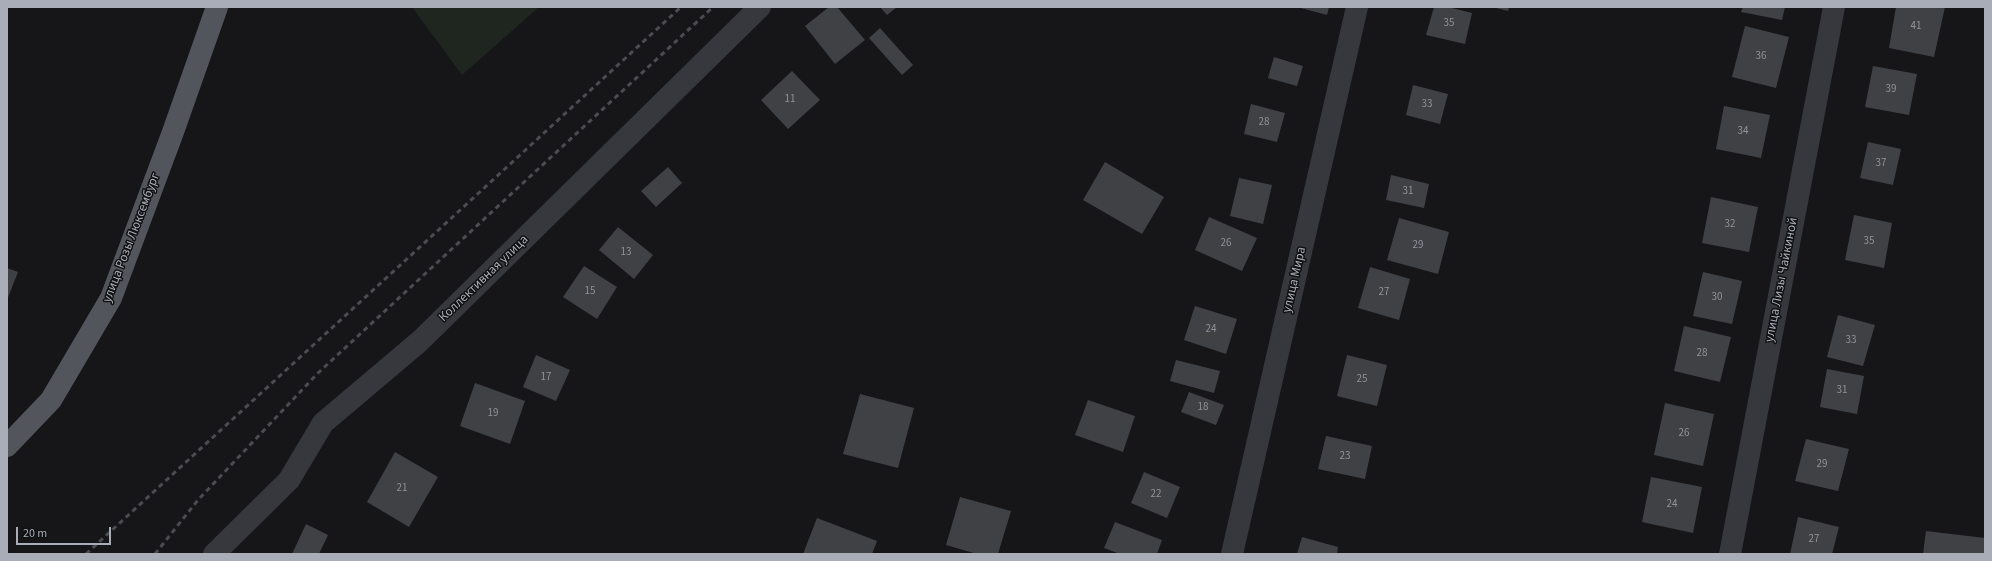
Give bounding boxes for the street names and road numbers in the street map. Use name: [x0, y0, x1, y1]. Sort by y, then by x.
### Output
street label: улица Розы Люксембург: [100, 171, 164, 305]
street label: улица Лизы Чайкиной: [1762, 216, 1802, 344]
street label: Коллективная улица: [436, 232, 532, 326]
street label: улица Мира: [1280, 246, 1310, 314]

